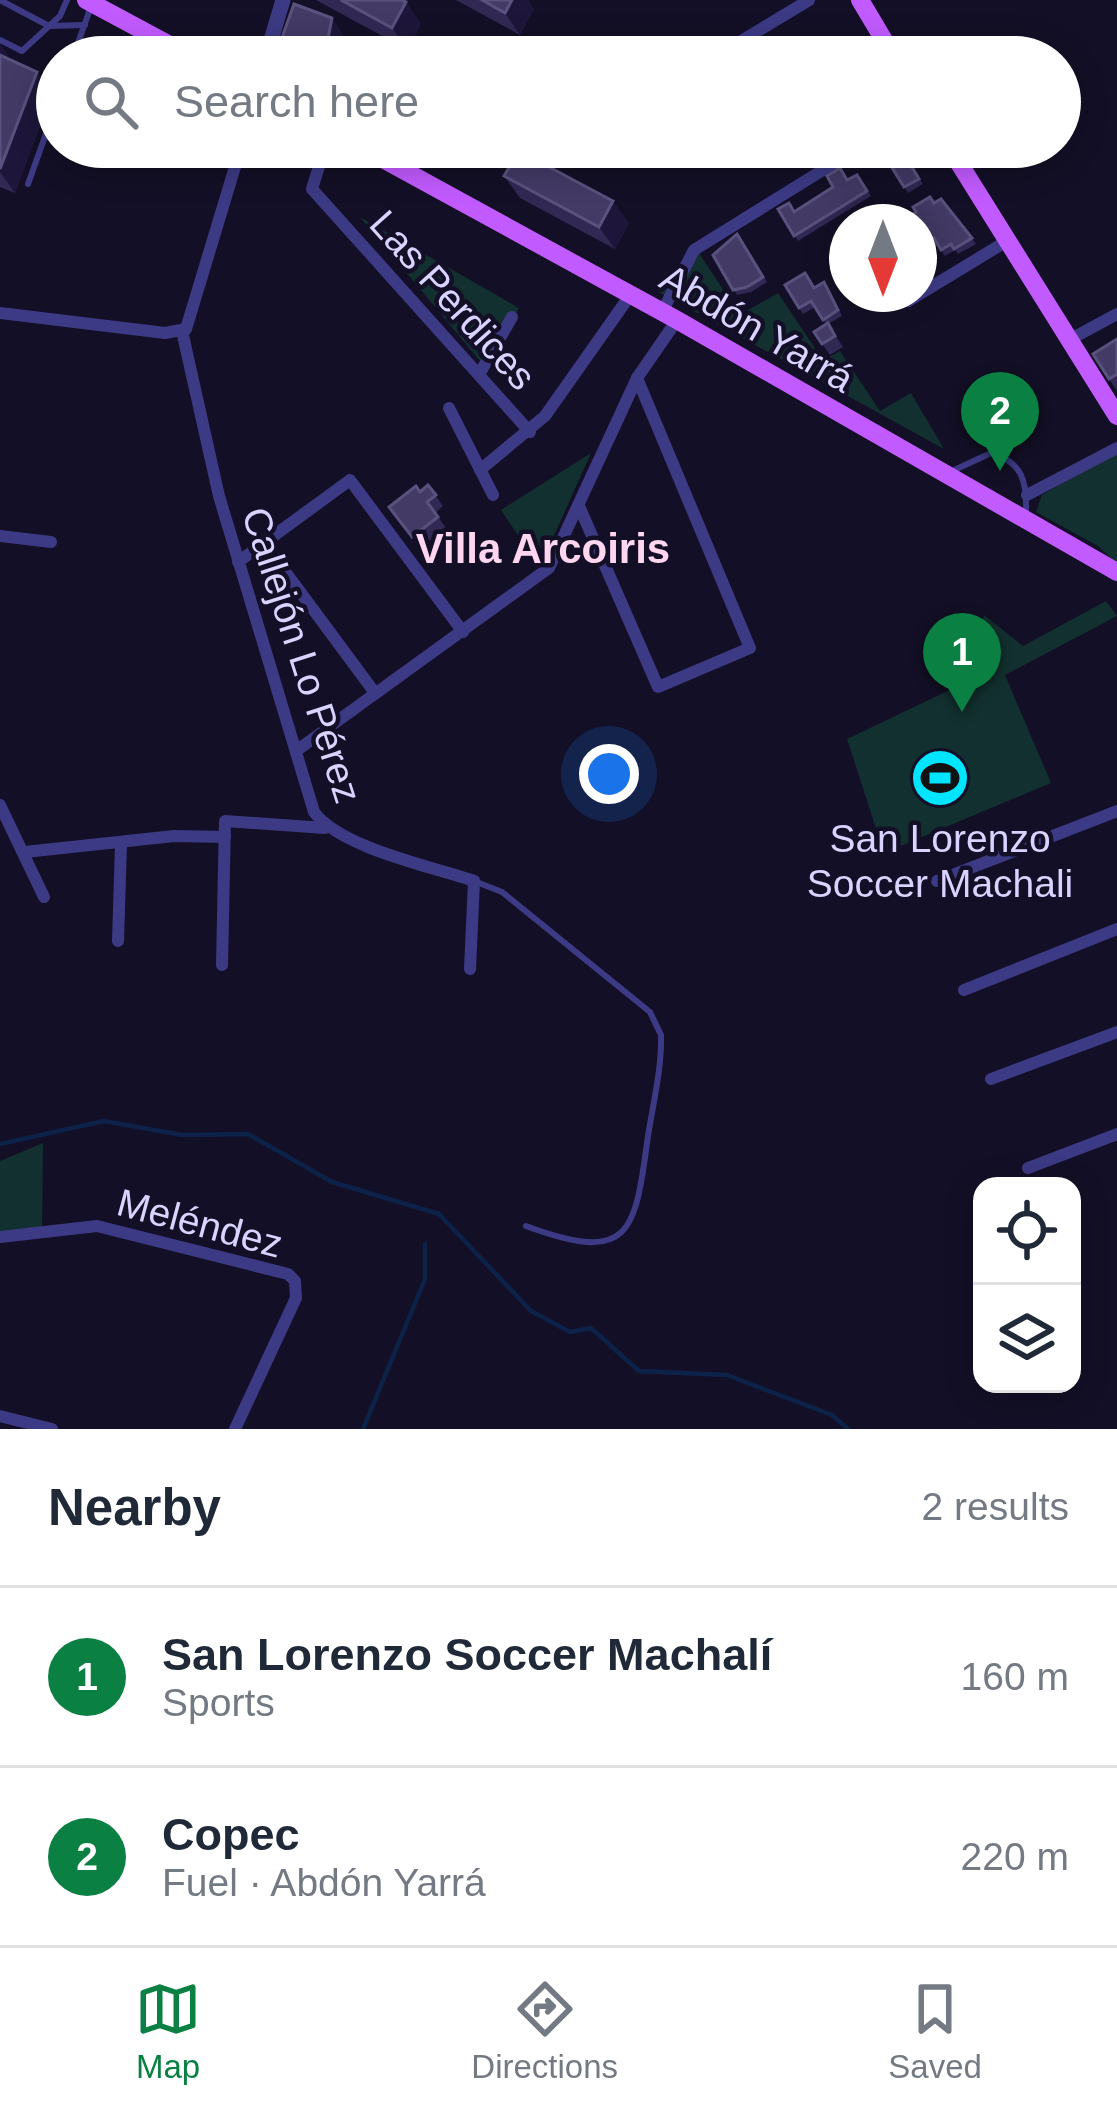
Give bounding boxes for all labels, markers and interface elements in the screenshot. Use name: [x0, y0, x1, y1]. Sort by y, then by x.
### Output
search box: [36, 36, 1081, 168]
icon: search: [78, 69, 144, 135]
text: Search here: [174, 76, 419, 127]
street label: Las Perdices: [362, 202, 544, 398]
north arrow: [829, 204, 937, 312]
street label: Abdón Yarrá: [653, 256, 861, 401]
pin: 2: [961, 372, 1039, 471]
street label: Callejón Lo Pérez: [234, 502, 370, 808]
district label: Villa Arcoiris: [416, 525, 670, 572]
pin: 1: [923, 613, 1001, 712]
your location: [579, 744, 639, 804]
sports icon: San Lorenzo Soccer Machali: [909, 747, 971, 809]
place label: San Lorenzo Soccer Machali: [807, 817, 1073, 905]
map controls: [973, 1177, 1081, 1393]
button: locate: [973, 1177, 1081, 1285]
street label: Meléndez: [113, 1180, 287, 1266]
button: layers: [973, 1285, 1081, 1393]
text: Nearby: [48, 1479, 221, 1536]
text: 2 results: [922, 1485, 1069, 1528]
text: San Lorenzo Soccer Machalí: [162, 1629, 772, 1680]
text: 1: [76, 1655, 98, 1698]
text: 160 m: [961, 1655, 1069, 1698]
text: Sports: [162, 1681, 275, 1724]
text: Copec: [162, 1809, 300, 1860]
text: 2: [76, 1835, 98, 1878]
text: 220 m: [961, 1835, 1069, 1878]
text: Fuel · Abdón Yarrá: [162, 1861, 486, 1904]
tab: Map: [135, 1976, 201, 2086]
tab: Directions: [471, 1976, 618, 2086]
tab: Saved: [888, 1976, 982, 2086]

